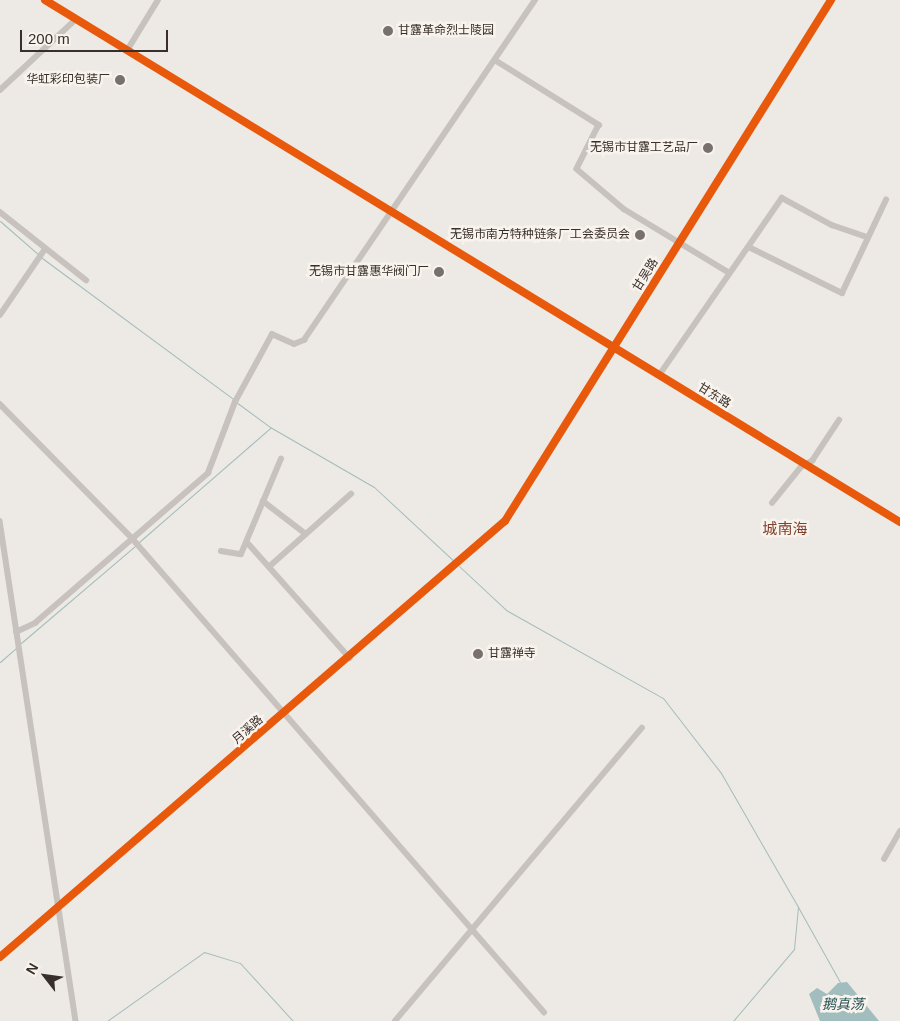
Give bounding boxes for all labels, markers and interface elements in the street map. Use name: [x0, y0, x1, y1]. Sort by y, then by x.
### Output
scale bar: [22, 20, 170, 52]
place label: 甘露革命烈士陵园: [398, 24, 494, 38]
marker: 甘露革命烈士陵园: [382, 25, 394, 37]
text: 200 m: [28, 30, 70, 47]
place label: 华虹彩印包装厂: [26, 73, 110, 87]
marker: 华虹彩印包装厂: [114, 74, 126, 86]
place label: 无锡市甘露工艺品厂: [590, 141, 698, 155]
marker: 无锡市甘露工艺品厂: [702, 142, 714, 154]
place label: 无锡市南方特种链条厂工会委员会: [450, 228, 630, 242]
marker: 无锡市南方特种链条厂工会委员会: [634, 229, 646, 241]
street label: 甘吴路: [630, 256, 662, 294]
place label: 无锡市甘露惠华阀门厂: [309, 265, 429, 279]
marker: 无锡市甘露惠华阀门厂: [433, 266, 445, 278]
street label: 甘东路: [695, 380, 733, 412]
district label: 城南海: [763, 520, 807, 538]
place label: 甘露禅寺: [488, 647, 536, 661]
marker: 甘露禅寺: [472, 648, 484, 660]
street label: 月溪路: [230, 713, 266, 747]
north arrow: [20, 951, 70, 1001]
text: N: [23, 960, 41, 977]
water label: 鹅真荡: [822, 996, 864, 1012]

